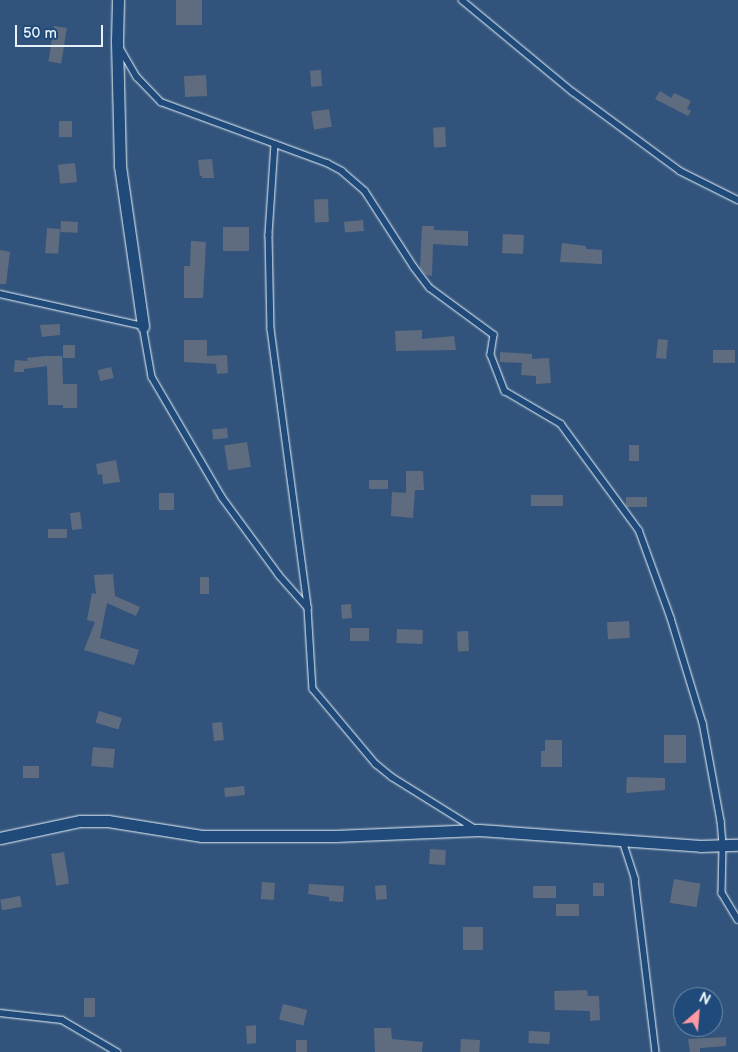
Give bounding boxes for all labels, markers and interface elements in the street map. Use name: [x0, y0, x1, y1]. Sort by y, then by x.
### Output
scale bar: [18, 15, 105, 47]
text: 50 m: [23, 24, 57, 43]
north arrow: [673, 987, 723, 1037]
text: N: [696, 989, 713, 1009]

